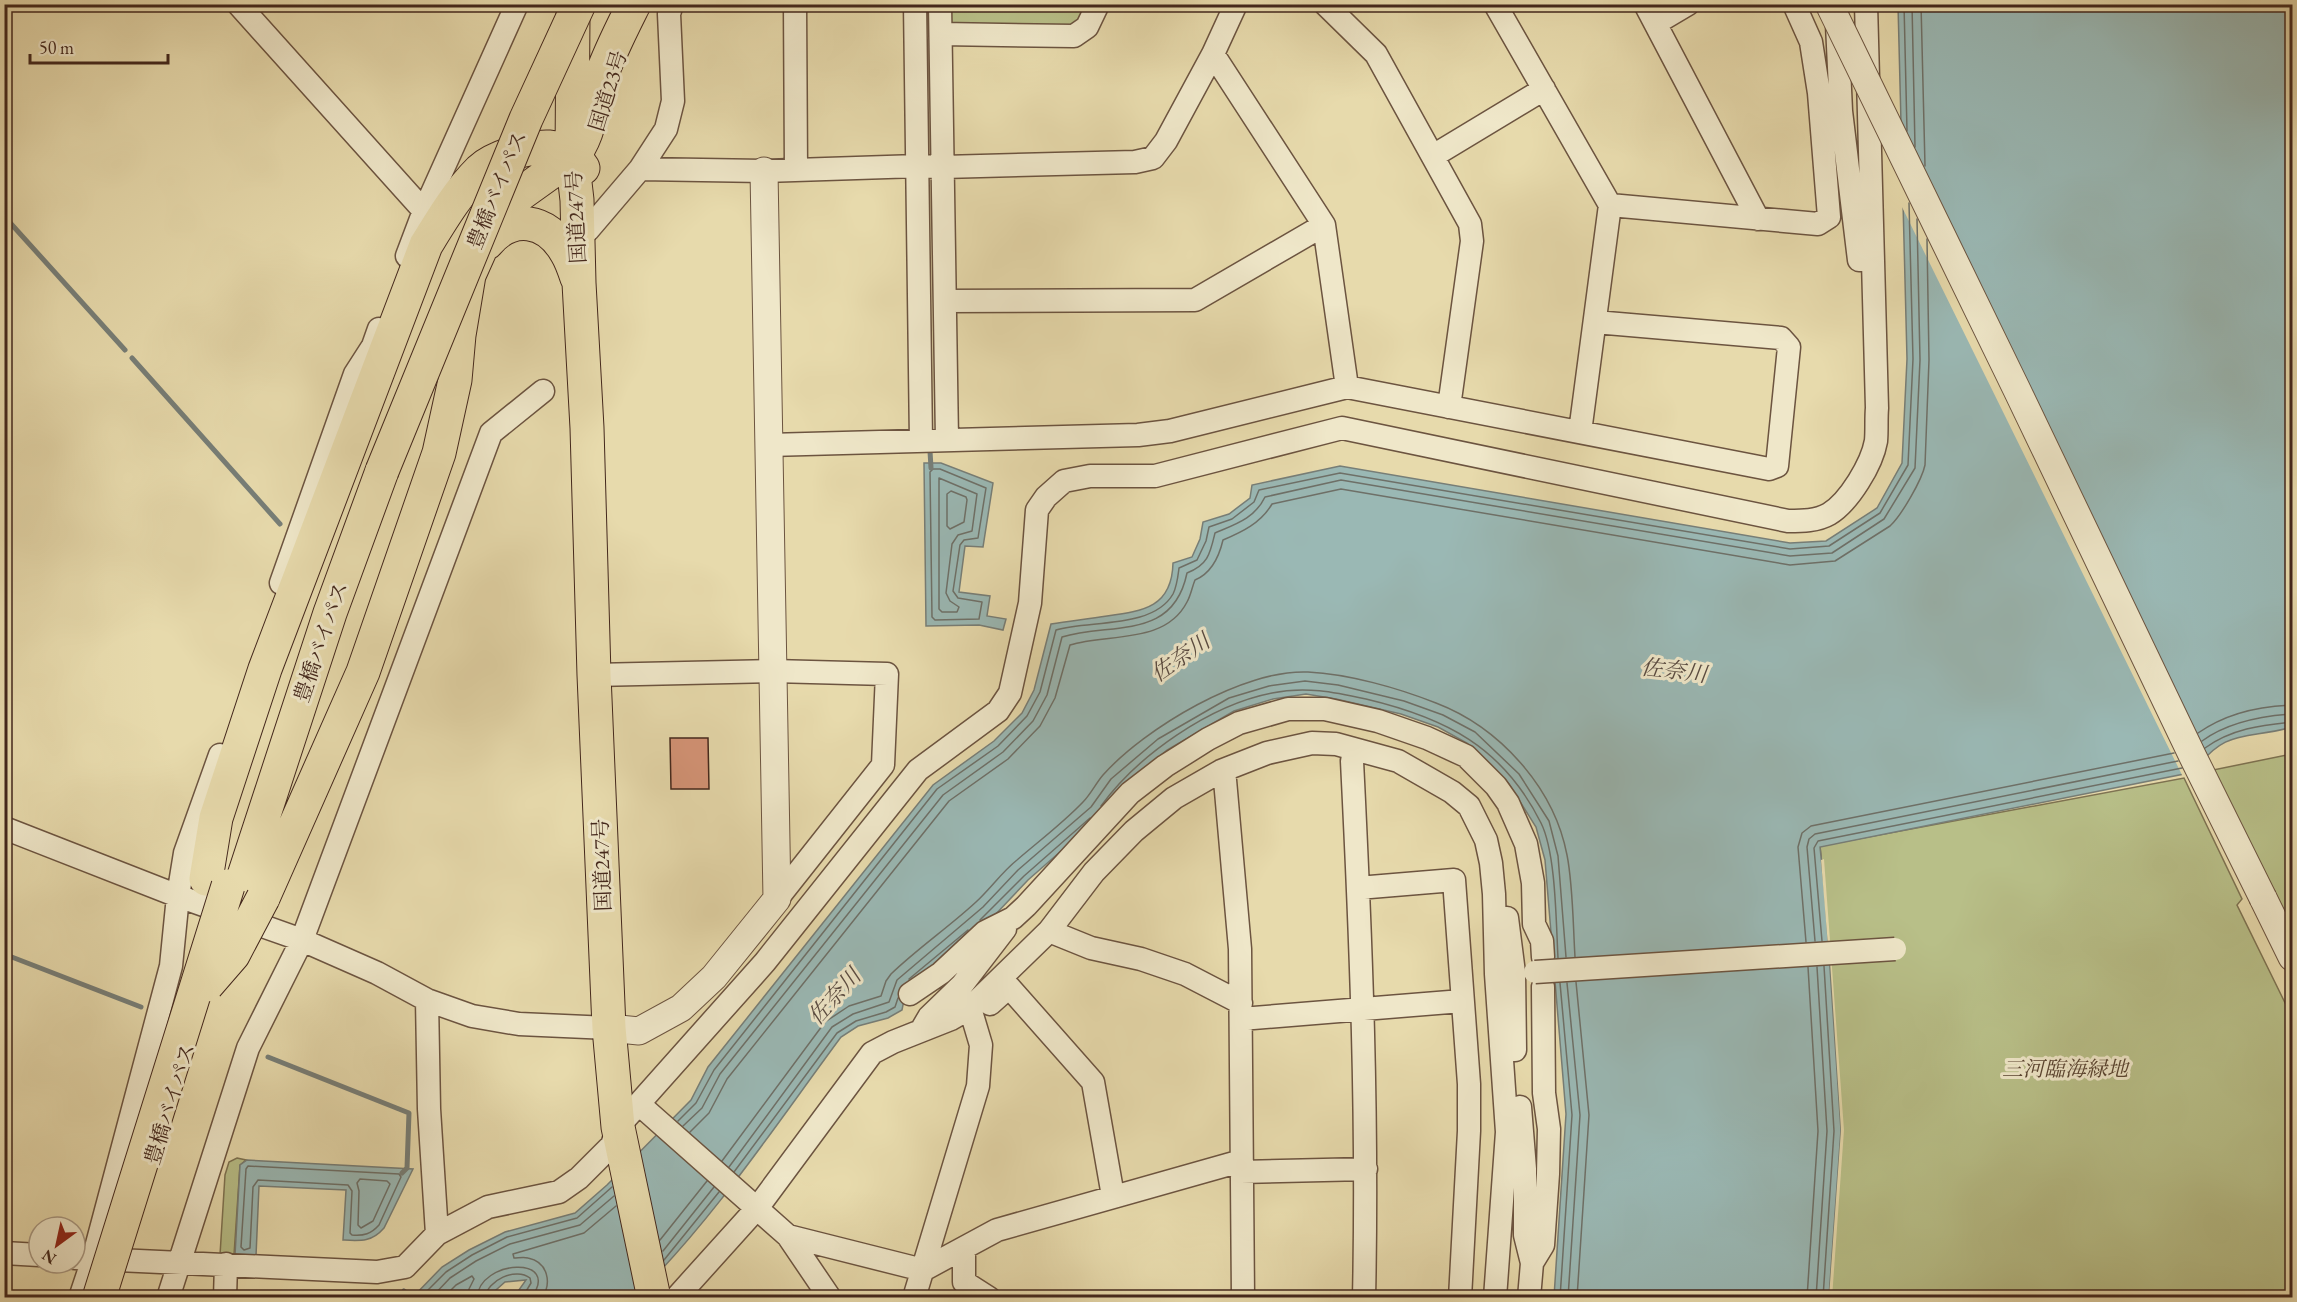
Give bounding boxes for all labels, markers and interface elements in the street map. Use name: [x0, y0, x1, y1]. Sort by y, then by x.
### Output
scale bar: [30, 27, 168, 65]
text: 50 m: [39, 36, 74, 59]
street label: 国道23号: [582, 47, 633, 135]
street label: 豊橋バイパス: [460, 127, 533, 253]
street label: 国道247号: [560, 170, 591, 264]
street label: 豊橋バイパス: [287, 578, 354, 706]
water label: 佐奈川: [1145, 625, 1217, 688]
water label: 佐奈川: [1639, 652, 1710, 689]
street label: 国道247号: [586, 818, 617, 912]
water label: 佐奈川: [802, 961, 869, 1031]
street label: 豊橋バイパス: [138, 1040, 201, 1168]
park label: 三河臨海緑地: [2002, 1055, 2130, 1082]
north arrow: [27, 1215, 87, 1275]
text: N: [38, 1245, 60, 1269]

